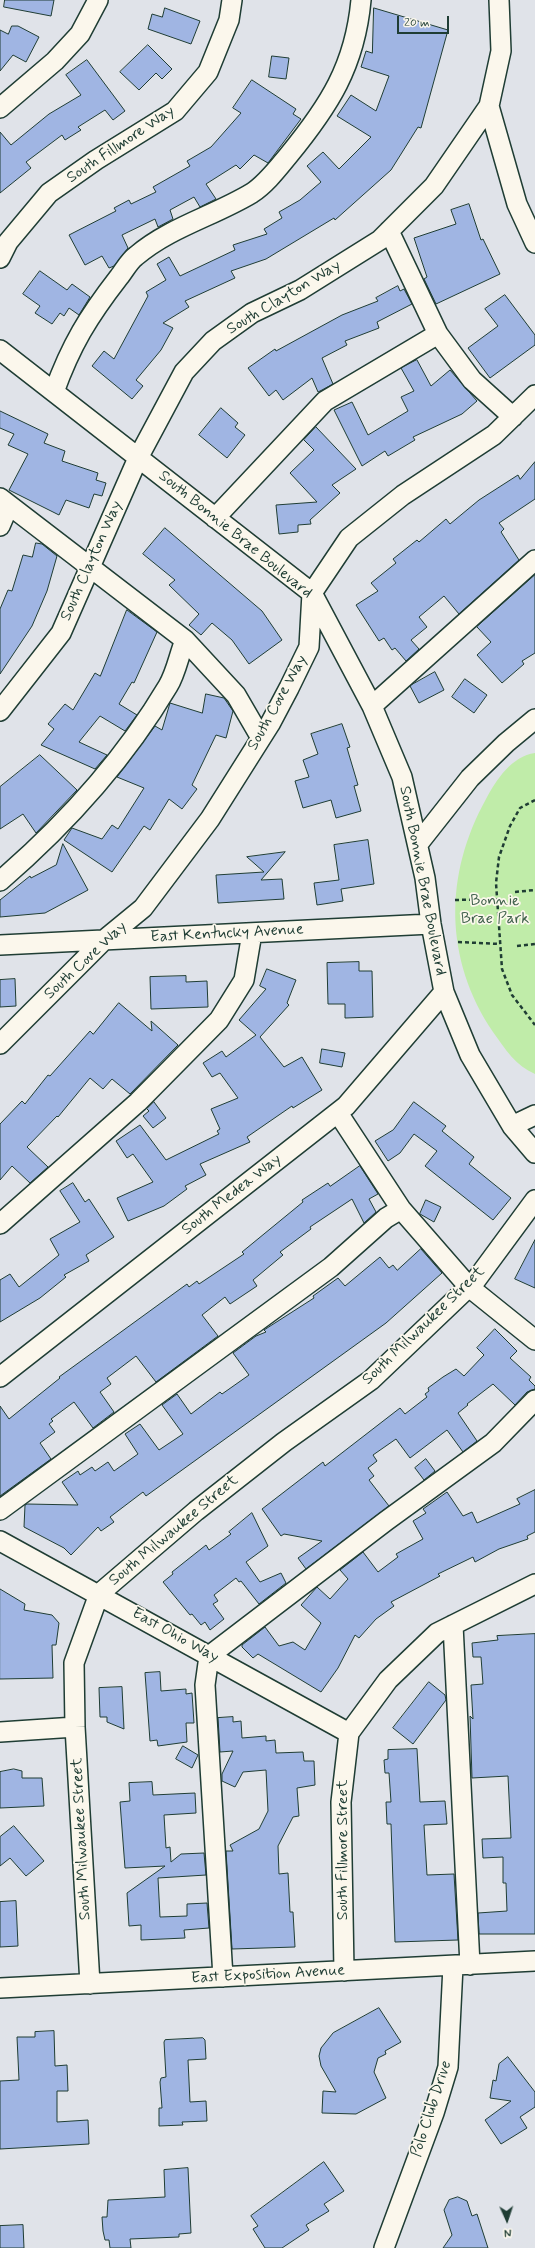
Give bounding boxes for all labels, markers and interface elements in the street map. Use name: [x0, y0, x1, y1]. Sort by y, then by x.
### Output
scale bar: [399, 8, 451, 34]
text: 20 m: [404, 15, 430, 31]
street label: South Fillmore Way: [63, 102, 179, 188]
street label: South Clayton Way: [224, 256, 344, 340]
street label: South Bonnie Brae Boulevard: [154, 467, 316, 603]
street label: South Clayton Way: [57, 498, 127, 624]
street label: South Cove Way: [244, 652, 312, 754]
street label: South Bonnie Brae Boulevard: [394, 785, 450, 977]
park label: Bonnie Brae Park: [461, 892, 529, 930]
street label: South Cove Way: [41, 918, 131, 1004]
street label: East Kentucky Avenue: [150, 920, 304, 948]
street label: South Medea Way: [178, 1150, 286, 1240]
street label: South Milwaukee Street: [359, 1263, 489, 1389]
street label: South Milwaukee Street: [106, 1471, 242, 1591]
street label: East Ohio Way: [128, 1604, 222, 1668]
street label: South Milwaukee Street: [68, 1757, 96, 1921]
street label: South Fillmore Street: [334, 1780, 354, 1920]
street label: East Exposition Avenue: [190, 1961, 346, 1989]
street label: Polo Club Drive: [407, 2058, 457, 2160]
north arrow: [487, 2200, 527, 2240]
text: N: [504, 2225, 512, 2239]

